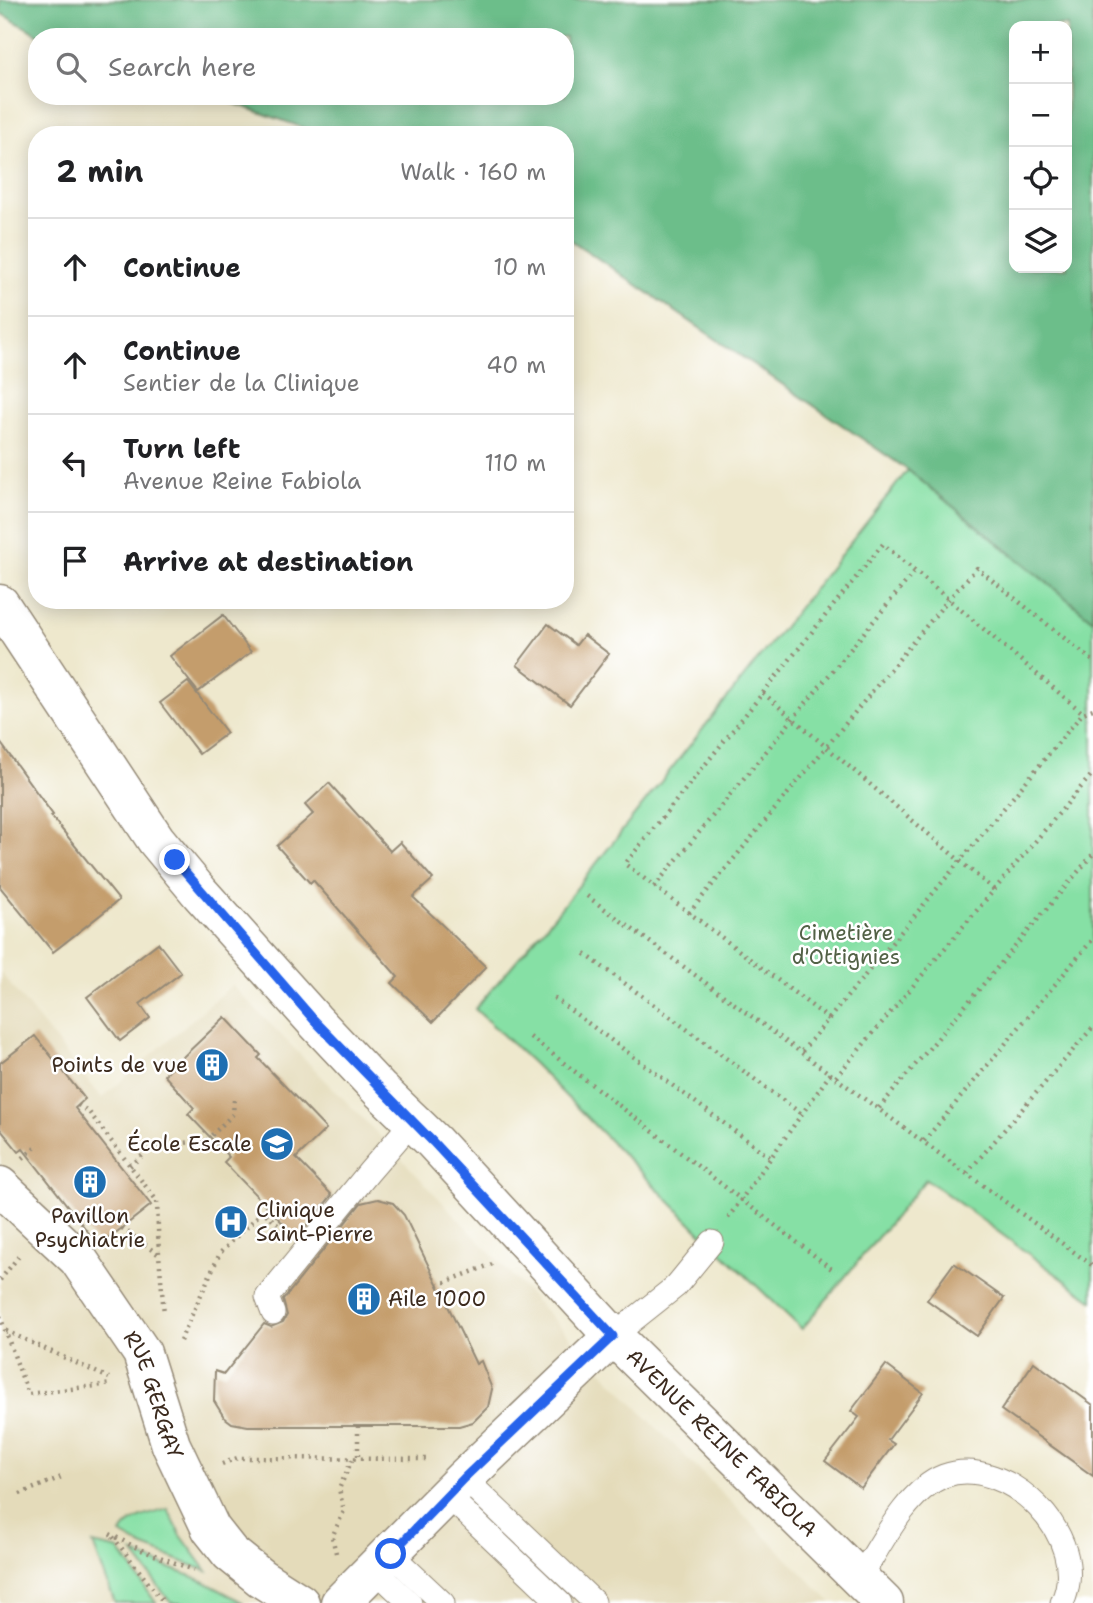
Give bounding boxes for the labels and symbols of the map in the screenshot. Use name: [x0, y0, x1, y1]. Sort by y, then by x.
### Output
route end: [159, 844, 190, 875]
park label: Cimetière d'Ottignies: [792, 919, 900, 971]
building icon: Points de vue: [193, 1046, 231, 1084]
place label: Points de vue: [51, 1051, 188, 1079]
school or university icon: École Escale: [258, 1125, 296, 1163]
place label: École Escale: [127, 1129, 252, 1158]
building icon: Pavillon Psychiatrie: [71, 1163, 109, 1201]
place label: Clinique Saint-Pierre: [256, 1196, 374, 1248]
place label: Pavillon Psychiatrie: [35, 1202, 145, 1254]
hospital icon: Clinique Saint-Pierre: [212, 1203, 250, 1241]
building icon: Aile 1000: [345, 1280, 383, 1318]
place label: Aile 1000: [388, 1285, 486, 1313]
street label: RUE GERGAY: [117, 1325, 190, 1464]
street label: AVENUE REINE FABIOLA: [620, 1343, 823, 1543]
route start: [375, 1538, 406, 1569]

